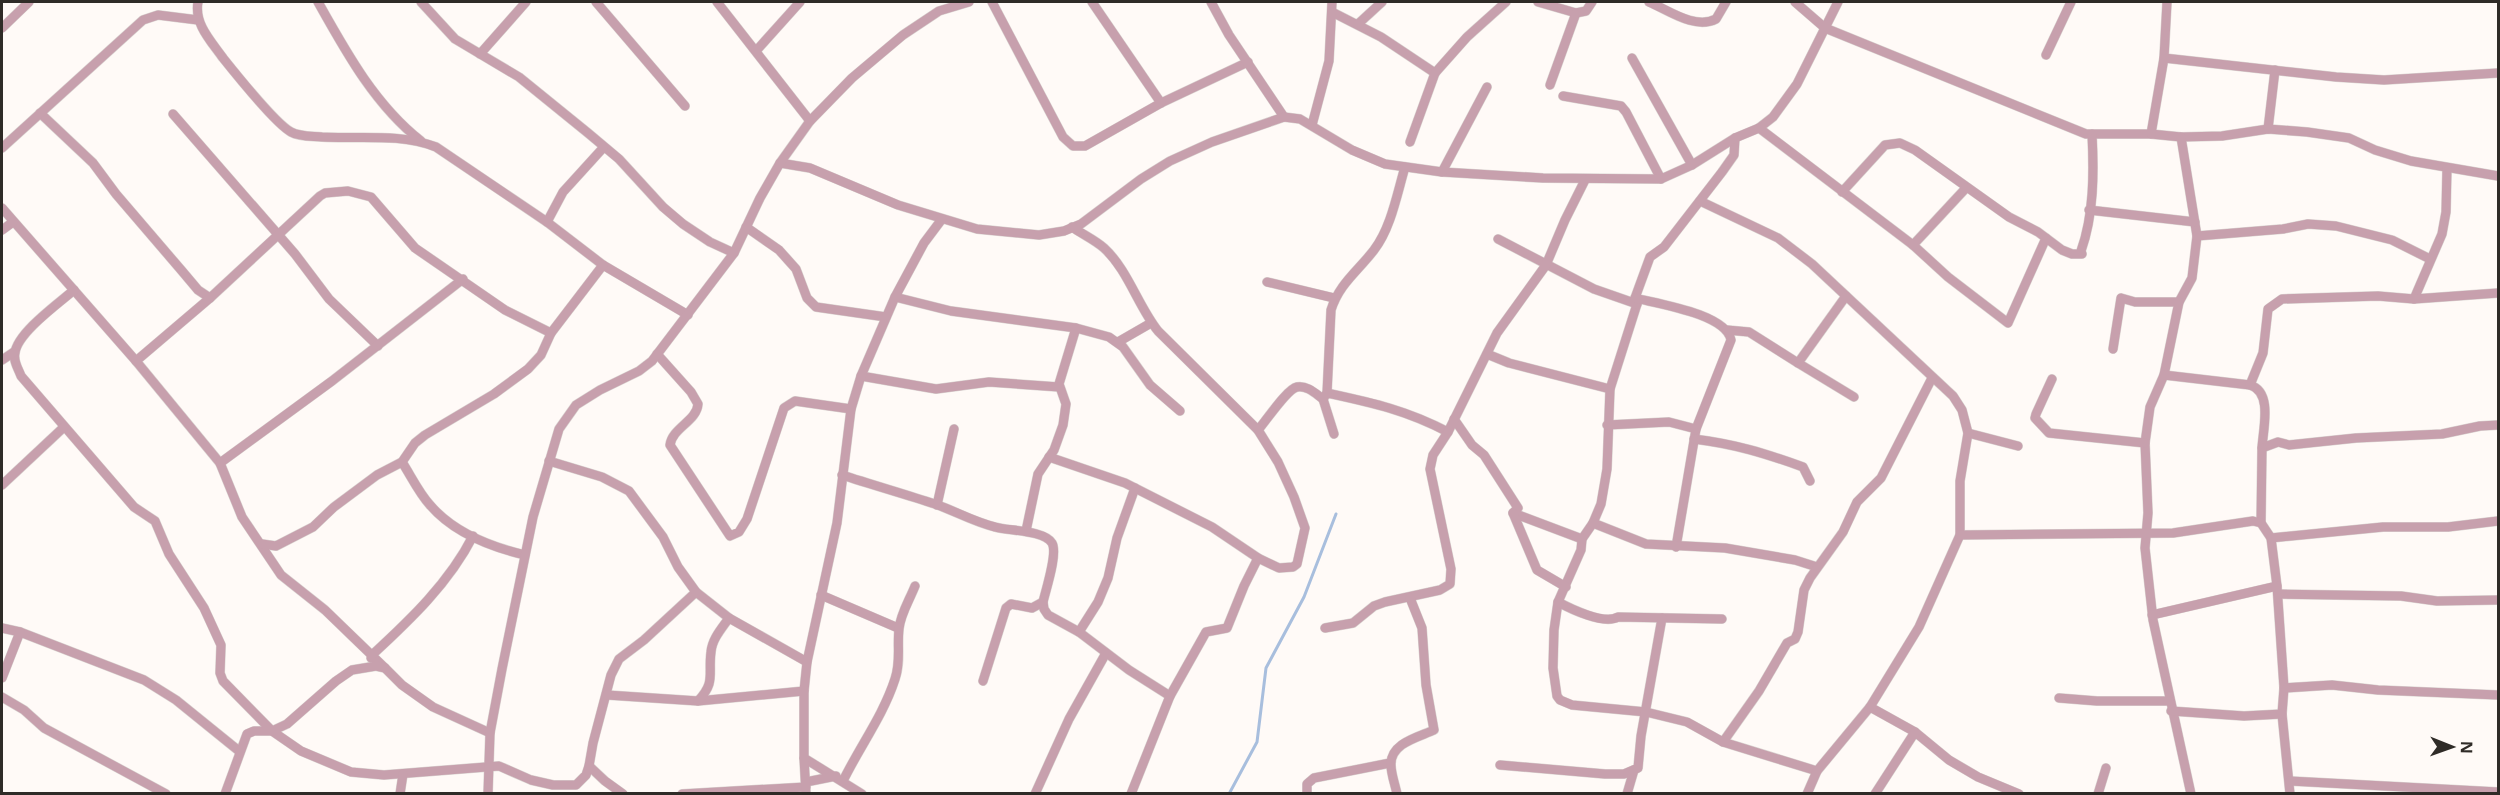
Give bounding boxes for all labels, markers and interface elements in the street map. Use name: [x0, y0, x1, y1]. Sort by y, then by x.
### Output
north arrow: [2422, 717, 2482, 777]
text: N: [2456, 741, 2478, 754]

